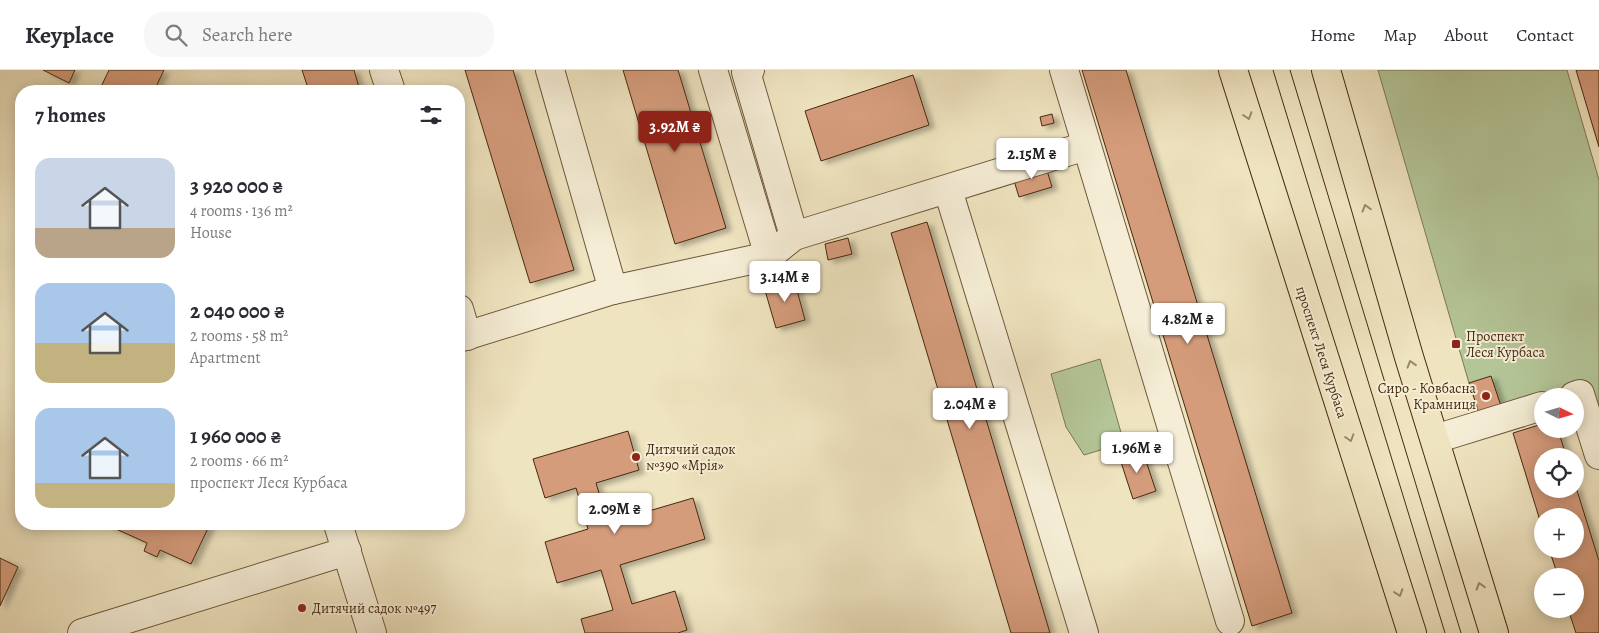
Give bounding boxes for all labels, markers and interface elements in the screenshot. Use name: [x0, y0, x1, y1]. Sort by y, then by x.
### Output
search box: [144, 12, 494, 57]
text: Keyplace: [25, 19, 114, 51]
icon: search: [162, 21, 190, 49]
text: Search here: [202, 22, 292, 48]
text: Home: [1310, 23, 1355, 47]
text: Map: [1383, 23, 1416, 47]
text: About: [1444, 23, 1488, 47]
text: Contact: [1516, 23, 1574, 47]
text: 7 homes: [35, 101, 106, 129]
icon: filters: [417, 101, 445, 129]
pin: 3.92M ₴: [629, 111, 721, 153]
one-way arrow: [1242, 112, 1252, 120]
text: 3.92M ₴: [649, 116, 701, 138]
pin: 2.15M ₴: [986, 138, 1078, 180]
text: 2.15M ₴: [1007, 143, 1057, 165]
text: 3 920 000 ₴: [190, 172, 283, 200]
icon: home: [75, 178, 135, 238]
text: 4 rooms · 136 m²: [190, 200, 293, 222]
one-way arrow: [1361, 205, 1371, 213]
text: House: [190, 222, 232, 244]
pin: 3.14M ₴: [739, 260, 831, 303]
text: 3.14M ₴: [760, 266, 810, 288]
street label: проспект Леся Курбаса: [1291, 284, 1352, 421]
text: 2 040 000 ₴: [190, 297, 285, 325]
pin: 4.82M ₴: [1142, 302, 1234, 345]
icon: home: [75, 303, 135, 363]
text: 4.82M ₴: [1162, 308, 1214, 330]
text: 2 rooms · 58 m²: [190, 325, 288, 347]
place label: Проспект Леся Курбаса: [1466, 327, 1545, 362]
marker: Проспект Леся Курбаса: [1450, 338, 1462, 350]
text: Apartment: [190, 347, 261, 369]
one-way arrow: [1407, 361, 1417, 369]
place label: Сиро - Ковбасна Крамниця: [1378, 379, 1477, 414]
pin: 2.04M ₴: [924, 388, 1016, 430]
north arrow: [1534, 388, 1584, 438]
map controls: [1534, 388, 1584, 618]
marker: Сиро - Ковбасна Крамниця: [1480, 390, 1492, 402]
text: 2.04M ₴: [944, 393, 996, 415]
text: 1 960 000 ₴: [190, 422, 282, 450]
icon: home: [75, 428, 135, 488]
pin: 1.96M ₴: [1091, 432, 1183, 474]
one-way arrow: [1344, 433, 1354, 442]
text: 1.96M ₴: [1112, 437, 1162, 459]
place label: Дитячий садок №390 «Мрія»: [646, 440, 736, 475]
button: locate: [1534, 448, 1584, 498]
text: 2 rooms · 66 m²: [190, 450, 288, 472]
marker: Дитячий садок №390 «Мрія»: [630, 451, 642, 463]
text: проспект Леся Курбаса: [190, 472, 348, 494]
pin: 2.09M ₴: [569, 492, 661, 535]
text: 2.09M ₴: [589, 498, 641, 520]
button: +: [1534, 508, 1584, 558]
button: −: [1534, 568, 1584, 618]
one-way arrow: [1476, 583, 1486, 591]
one-way arrow: [1394, 588, 1404, 597]
place label: Дитячий садок №497: [312, 599, 436, 618]
marker: Дитячий садок №497: [296, 602, 308, 614]

